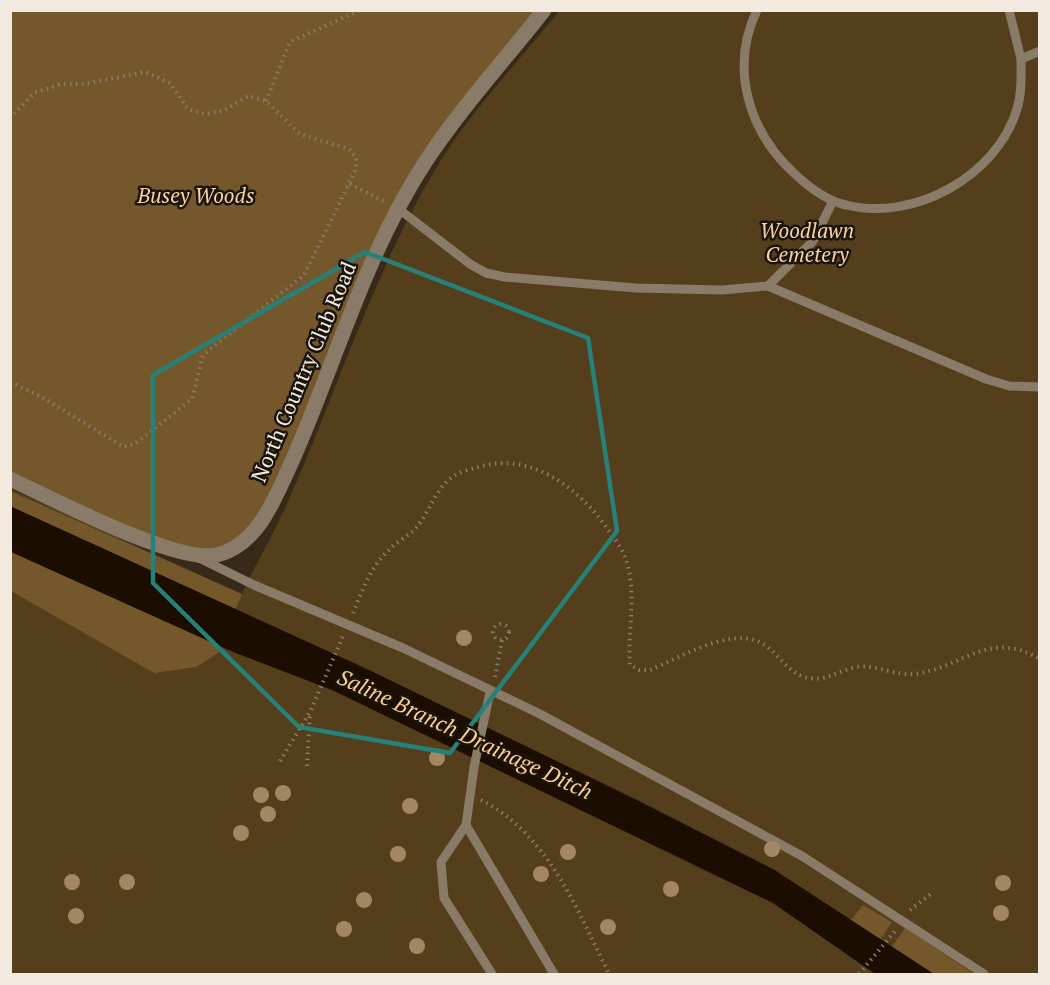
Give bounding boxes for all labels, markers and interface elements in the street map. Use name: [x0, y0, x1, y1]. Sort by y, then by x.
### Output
park label: Busey Woods: [136, 181, 255, 209]
park label: Woodlawn Cemetery: [760, 216, 854, 268]
street label: North Country Club Road: [244, 257, 362, 486]
water label: Saline Branch Drainage Ditch: [333, 662, 598, 806]

